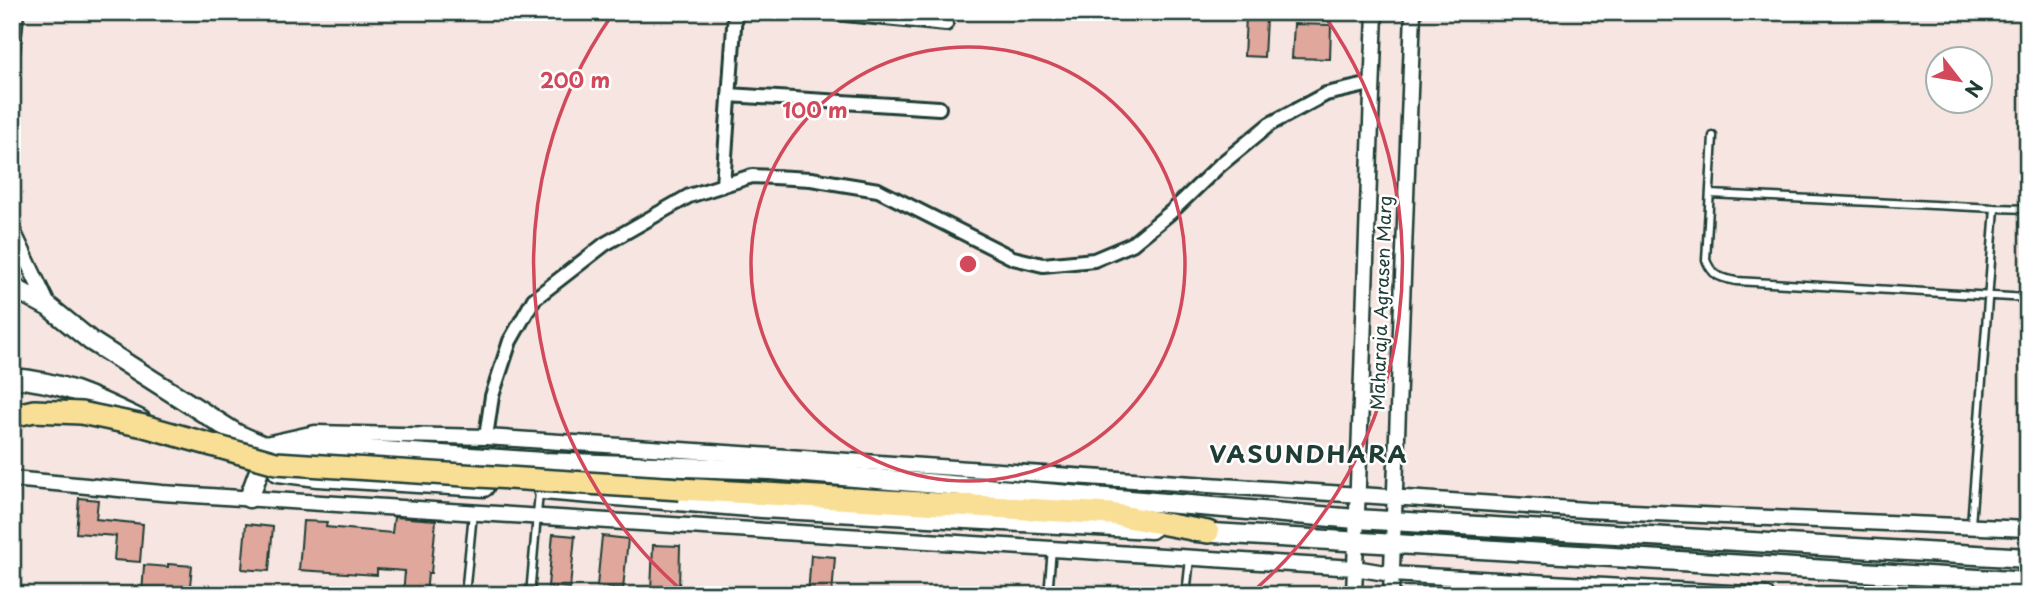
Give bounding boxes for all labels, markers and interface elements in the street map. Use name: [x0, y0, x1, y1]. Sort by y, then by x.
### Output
north arrow: [1924, 46, 1994, 116]
text: 200 m: [540, 63, 610, 95]
text: N: [1959, 76, 1990, 103]
text: 100 m: [782, 93, 848, 125]
street label: Maharaja Agrasen Marg: [1363, 195, 1398, 411]
centre of rings: [956, 252, 980, 276]
district label: VASUNDHARA: [1209, 435, 1409, 471]

